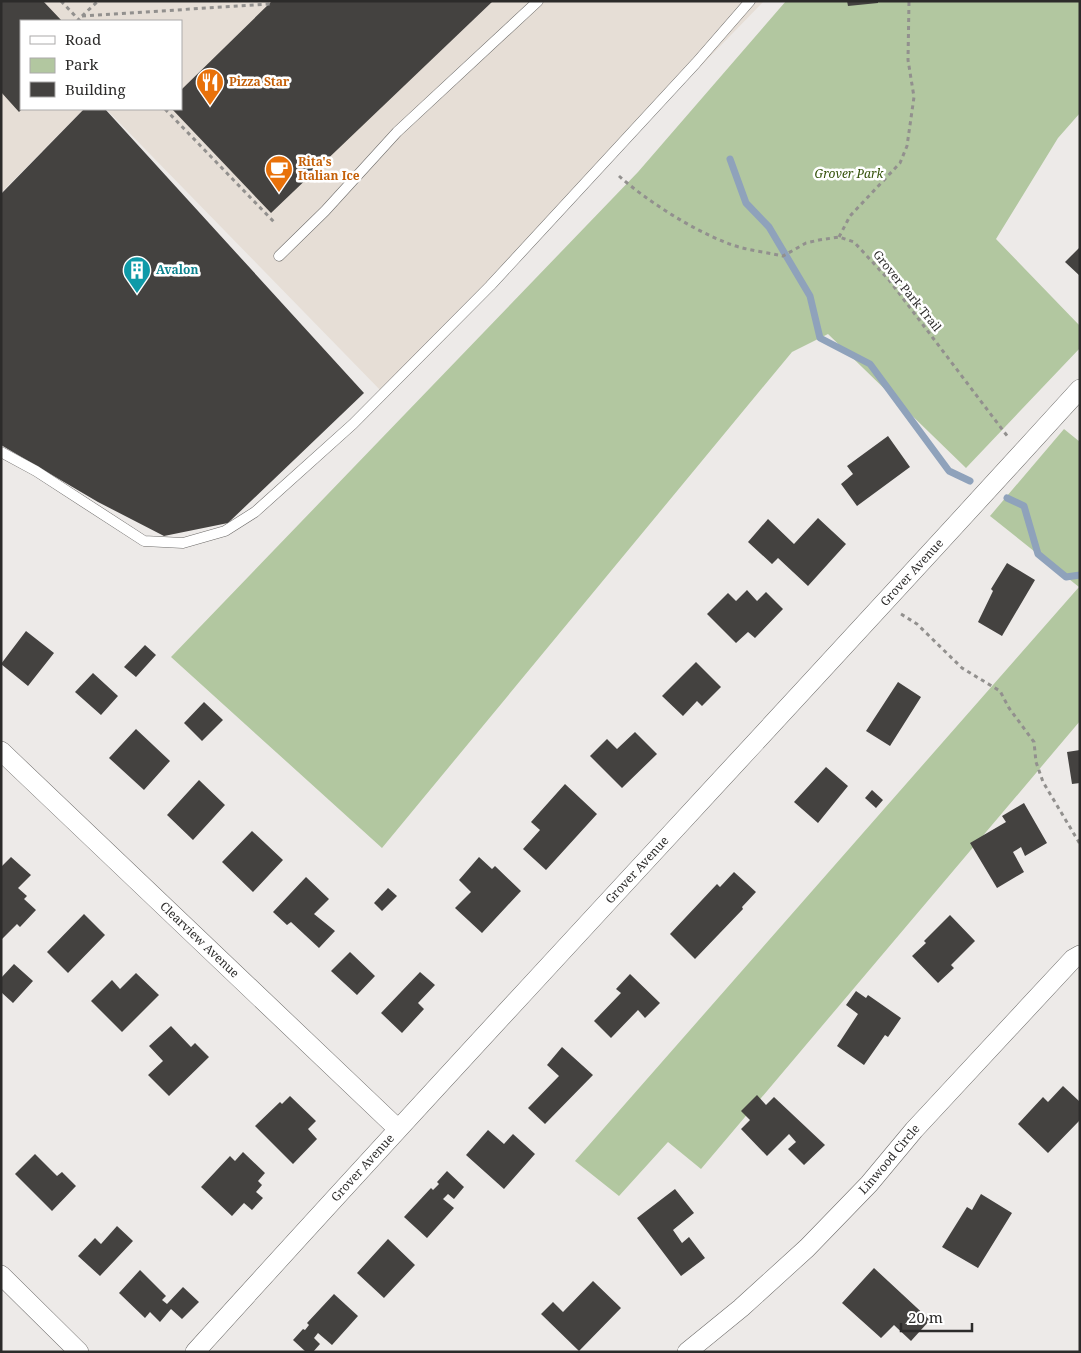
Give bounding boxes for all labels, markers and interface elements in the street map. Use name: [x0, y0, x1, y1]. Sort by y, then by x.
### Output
legend: [20, 20, 182, 110]
text: Road: [65, 29, 101, 49]
text: Park: [65, 54, 99, 74]
restaurant icon: Pizza Star: [195, 67, 225, 106]
place label: Pizza Star: [229, 73, 290, 90]
text: Building: [65, 79, 126, 99]
place label: Rita's Italian Ice: [298, 153, 360, 184]
cafe icon: Rita's Italian Ice: [264, 154, 294, 193]
park label: Grover Park: [815, 165, 885, 182]
street label: Grover Park Trail: [869, 246, 946, 335]
building icon: Avalon: [122, 255, 152, 294]
place label: Avalon: [156, 261, 198, 278]
street label: Grover Avenue: [876, 535, 947, 610]
street label: Grover Avenue: [601, 832, 672, 907]
street label: Clearview Avenue: [156, 898, 243, 981]
street label: Linwood Circle: [855, 1120, 923, 1198]
street label: Grover Avenue: [327, 1130, 398, 1205]
scale bar: [901, 1300, 972, 1332]
text: 20 m: [908, 1307, 943, 1327]

